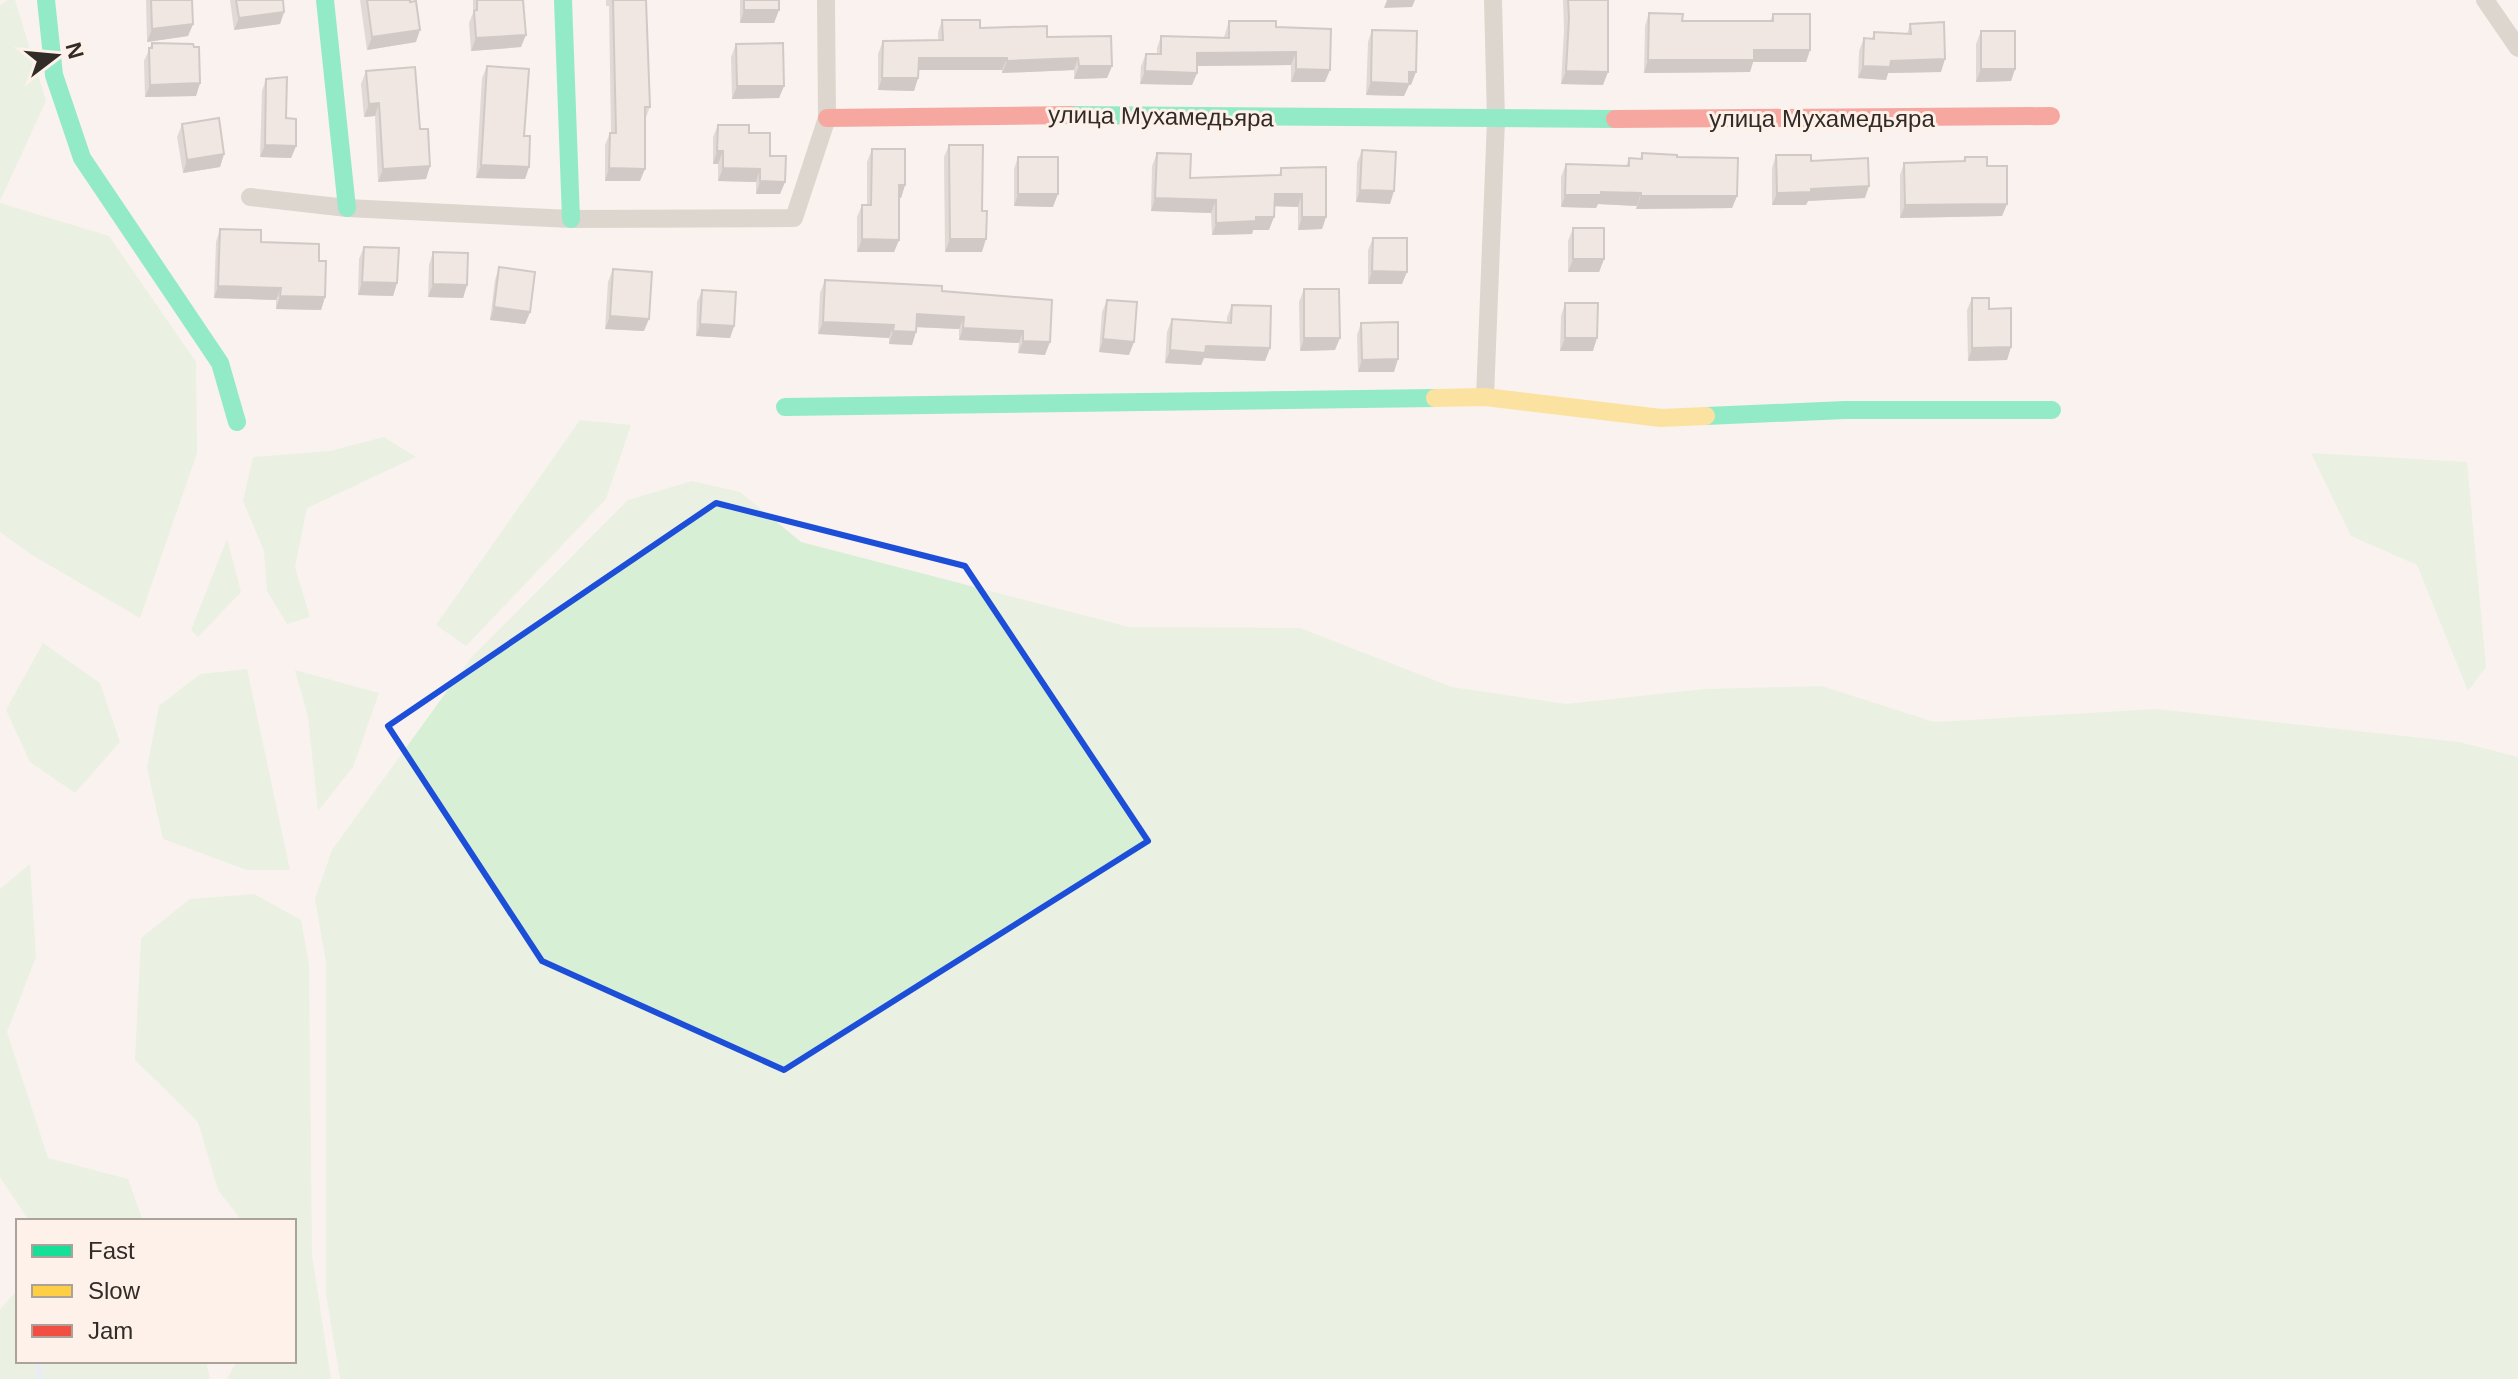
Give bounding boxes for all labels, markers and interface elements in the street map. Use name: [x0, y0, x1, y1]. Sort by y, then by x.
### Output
north arrow: [16, 16, 96, 96]
text: N: [61, 40, 89, 62]
street label: улица Мухамедьяра: [1048, 101, 1275, 131]
street label: улица Мухамедьяра: [1709, 105, 1935, 132]
legend: [16, 1219, 296, 1363]
text: Fast: [88, 1237, 135, 1264]
text: Slow: [88, 1277, 141, 1304]
text: Jam: [88, 1317, 133, 1344]

